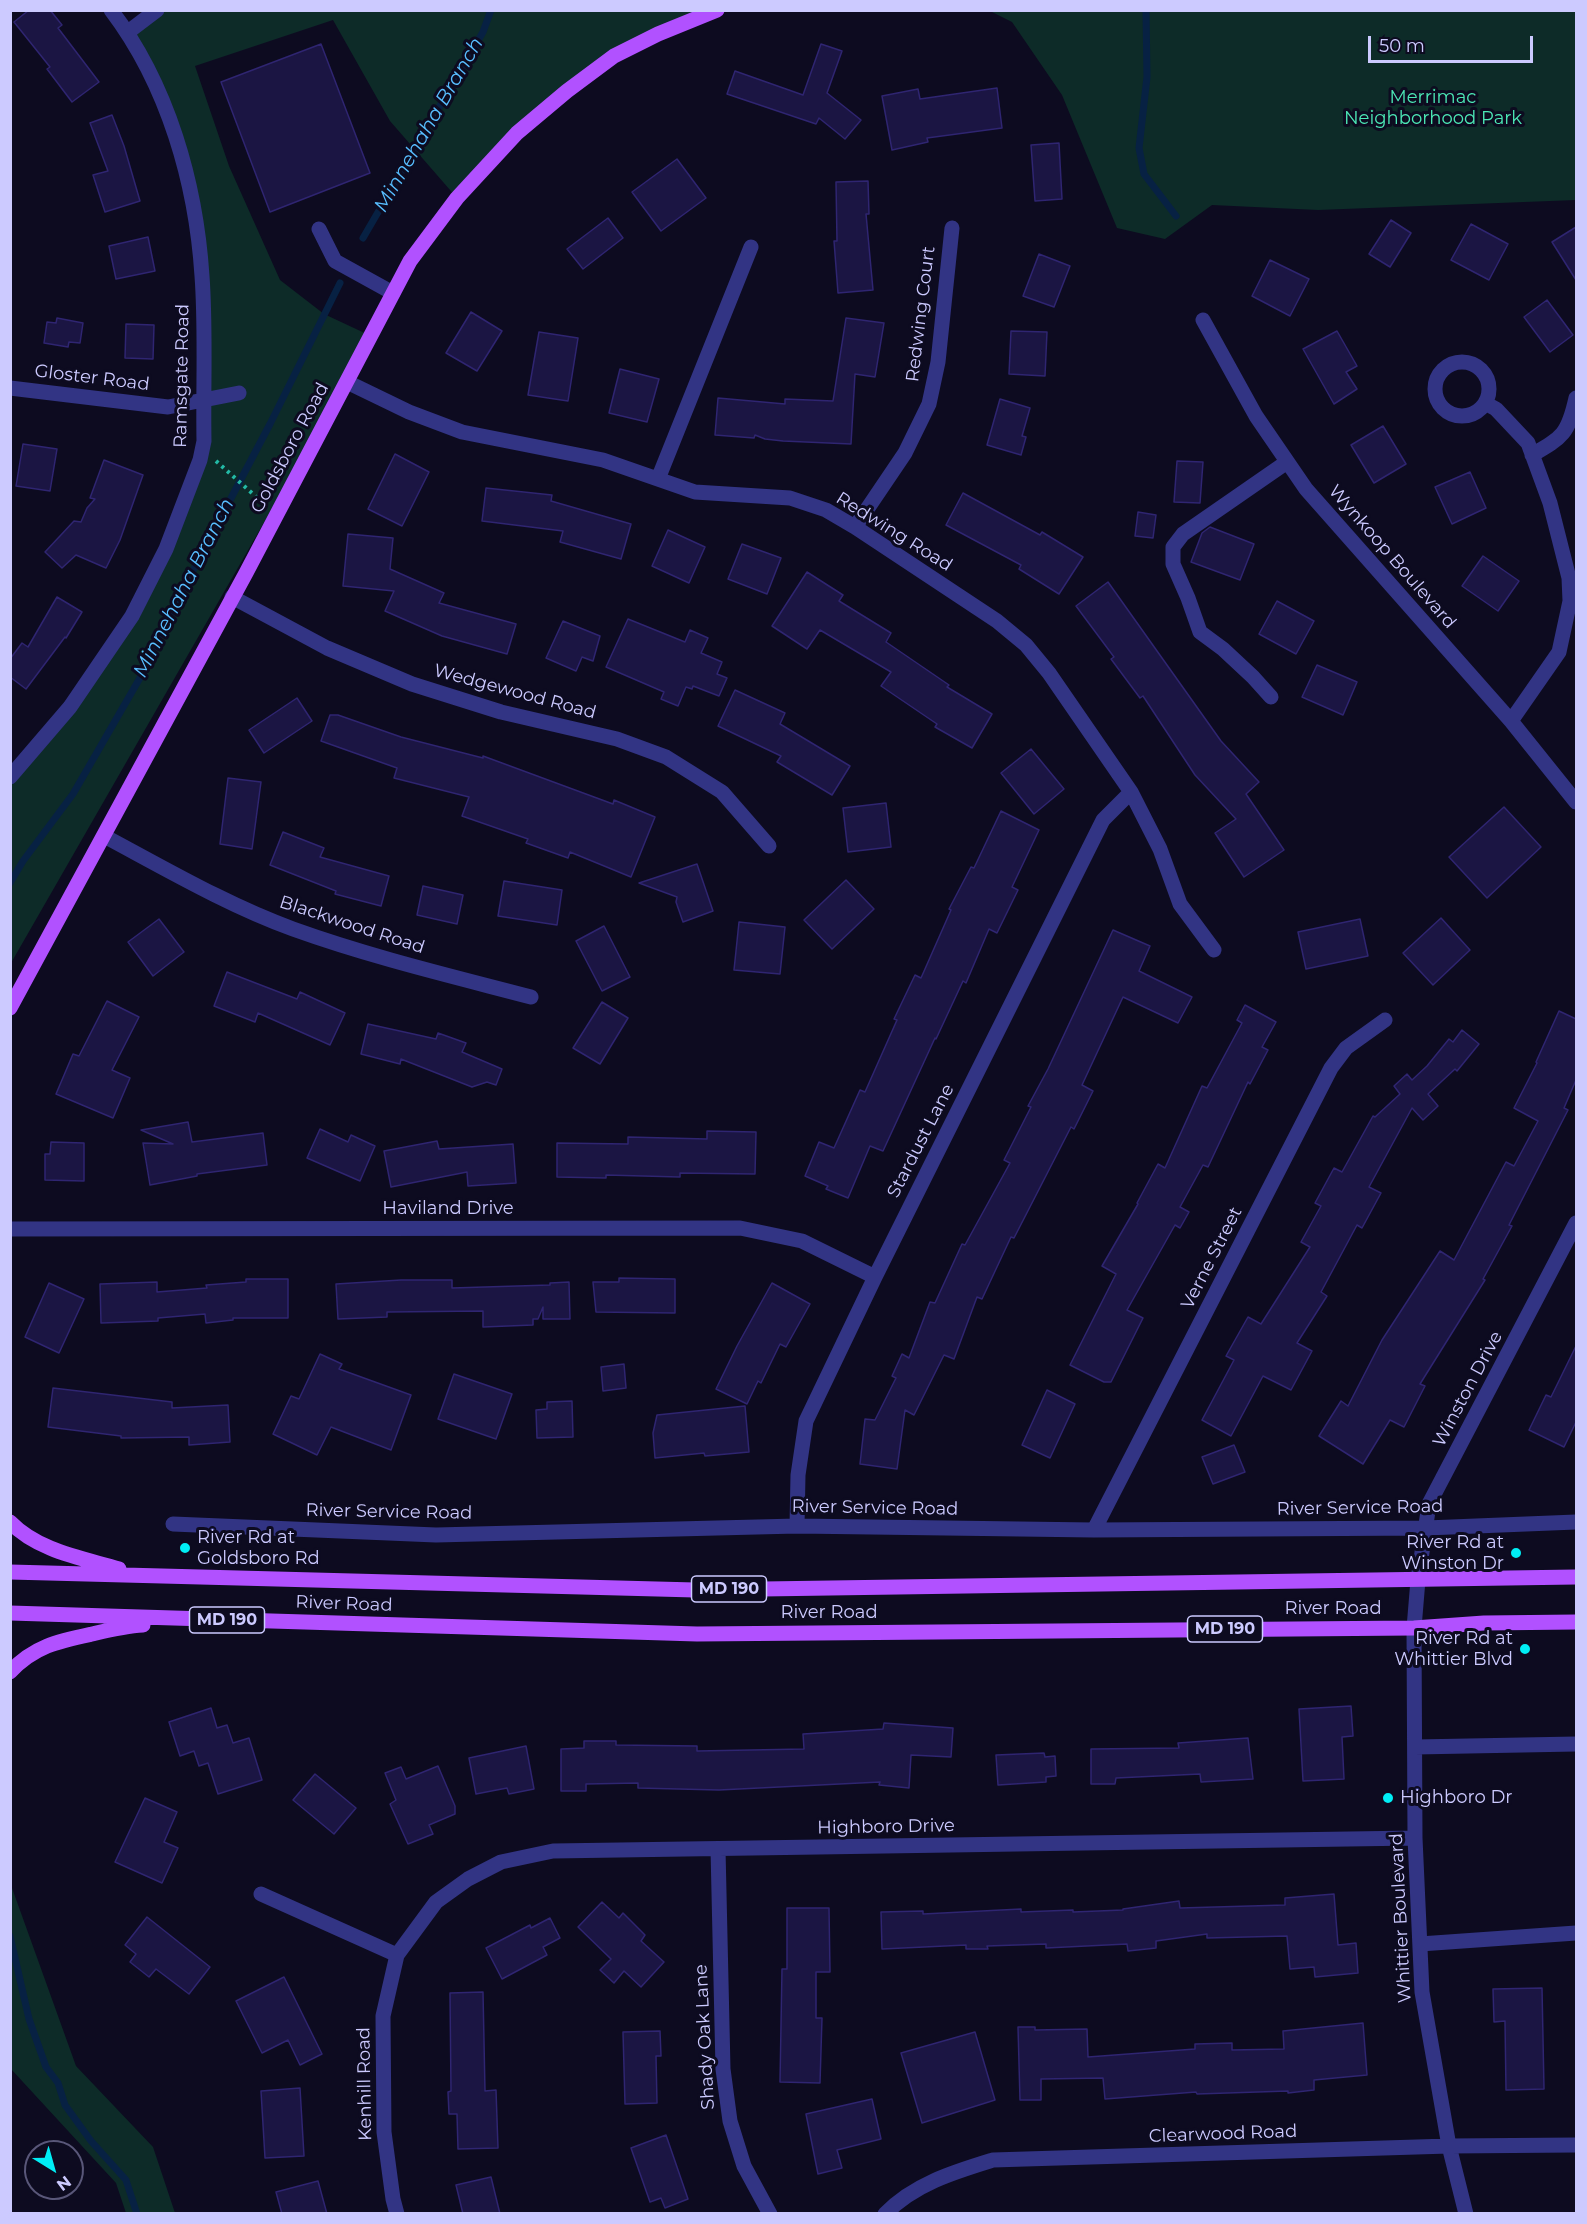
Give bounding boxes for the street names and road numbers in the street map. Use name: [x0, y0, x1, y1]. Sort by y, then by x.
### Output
street label: Redwing Court: [902, 245, 940, 383]
street label: Ramsgate Road: [170, 304, 194, 448]
street label: Gloster Road: [33, 360, 151, 396]
street label: Goldsboro Road: [247, 379, 333, 517]
street label: Wynkoop Boulevard: [1324, 481, 1460, 633]
street label: Redwing Road: [832, 488, 956, 576]
street label: Wedgewood Road: [431, 660, 599, 724]
street label: Blackwood Road: [277, 891, 427, 959]
street label: Stardust Lane: [883, 1080, 959, 1202]
street label: Haviland Drive: [382, 1198, 514, 1220]
street label: Verne Street: [1177, 1203, 1247, 1313]
street label: Winston Drive: [1428, 1328, 1508, 1450]
street label: River Service Road: [791, 1496, 959, 1520]
street label: River Service Road: [1276, 1496, 1444, 1520]
street label: River Service Road: [305, 1500, 473, 1524]
road number: MD 190: [692, 1576, 766, 1602]
street label: River Road: [295, 1592, 393, 1616]
street label: River Road: [1284, 1598, 1382, 1620]
street label: River Road: [780, 1602, 878, 1624]
road number: MD 190: [190, 1607, 264, 1633]
road number: MD 190: [1188, 1616, 1262, 1642]
street label: Highboro Drive: [817, 1815, 955, 1839]
street label: Whittier Boulevard: [1386, 1832, 1416, 2004]
street label: Shady Oak Lane: [690, 1964, 720, 2110]
street label: Kenhill Road: [353, 2027, 377, 2141]
street label: Clearwood Road: [1148, 2121, 1298, 2147]

